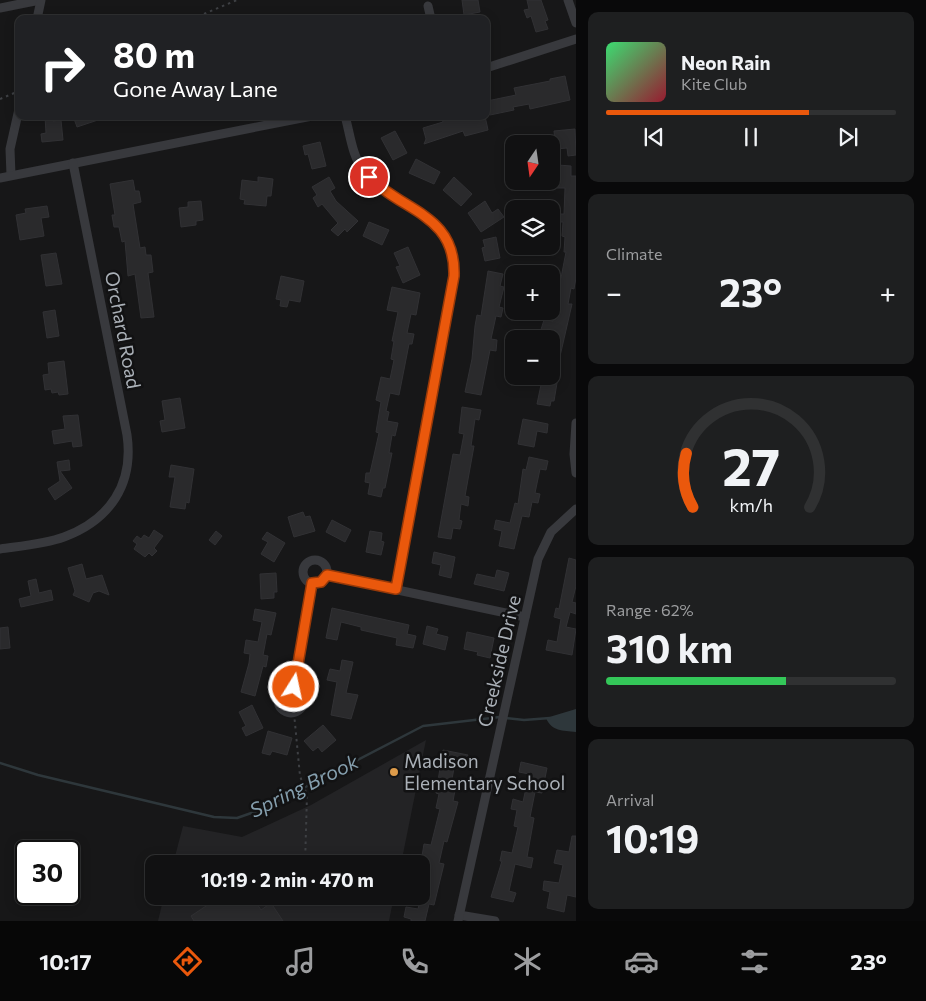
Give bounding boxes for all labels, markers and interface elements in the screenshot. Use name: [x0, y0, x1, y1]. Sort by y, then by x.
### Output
text: 80 m: [113, 32, 195, 75]
icon: right: [30, 35, 95, 100]
text: Neon Rain: [681, 51, 771, 74]
text: Kite Club: [681, 74, 747, 93]
text: Gone Away Lane: [113, 75, 278, 102]
icon: previous: [640, 123, 668, 151]
icon: pause: [737, 123, 765, 151]
icon: next: [834, 123, 862, 151]
north arrow: [505, 135, 560, 190]
map controls: [505, 135, 560, 385]
pin: [348, 156, 390, 198]
icon: arrive: [355, 163, 383, 191]
button: layers: [505, 200, 560, 255]
text: Climate: [606, 244, 662, 263]
button: +: [505, 265, 560, 320]
text: 23°: [719, 268, 782, 315]
street label: Orchard Road: [101, 269, 146, 391]
text: −: [606, 275, 622, 309]
text: +: [880, 275, 896, 309]
button: −: [505, 330, 560, 385]
text: 27: [722, 433, 780, 497]
text: km/h: [729, 494, 773, 516]
street label: Creekside Drive: [472, 593, 525, 729]
text: Range · 62%: [606, 600, 694, 619]
text: 310 km: [606, 624, 733, 671]
position arrow: [267, 660, 319, 712]
water label: Spring Brook: [245, 748, 363, 822]
place label: Madison Elementary School: [404, 749, 565, 794]
marker: Madison Elementary School: [388, 766, 400, 778]
text: Arrival: [606, 790, 654, 809]
text: 10:19: [606, 814, 699, 861]
speed limit sign: 30: [15, 840, 80, 905]
text: 10:19 · 2 min · 470 m: [201, 868, 374, 891]
icon: directions: [170, 944, 205, 979]
icon: music: [283, 944, 318, 979]
icon: phone: [397, 944, 432, 979]
icon: climate: [510, 944, 545, 979]
icon: car: [624, 944, 659, 979]
icon: filters: [737, 944, 772, 979]
text: 10:17: [39, 948, 92, 975]
text: 23°: [850, 948, 887, 975]

